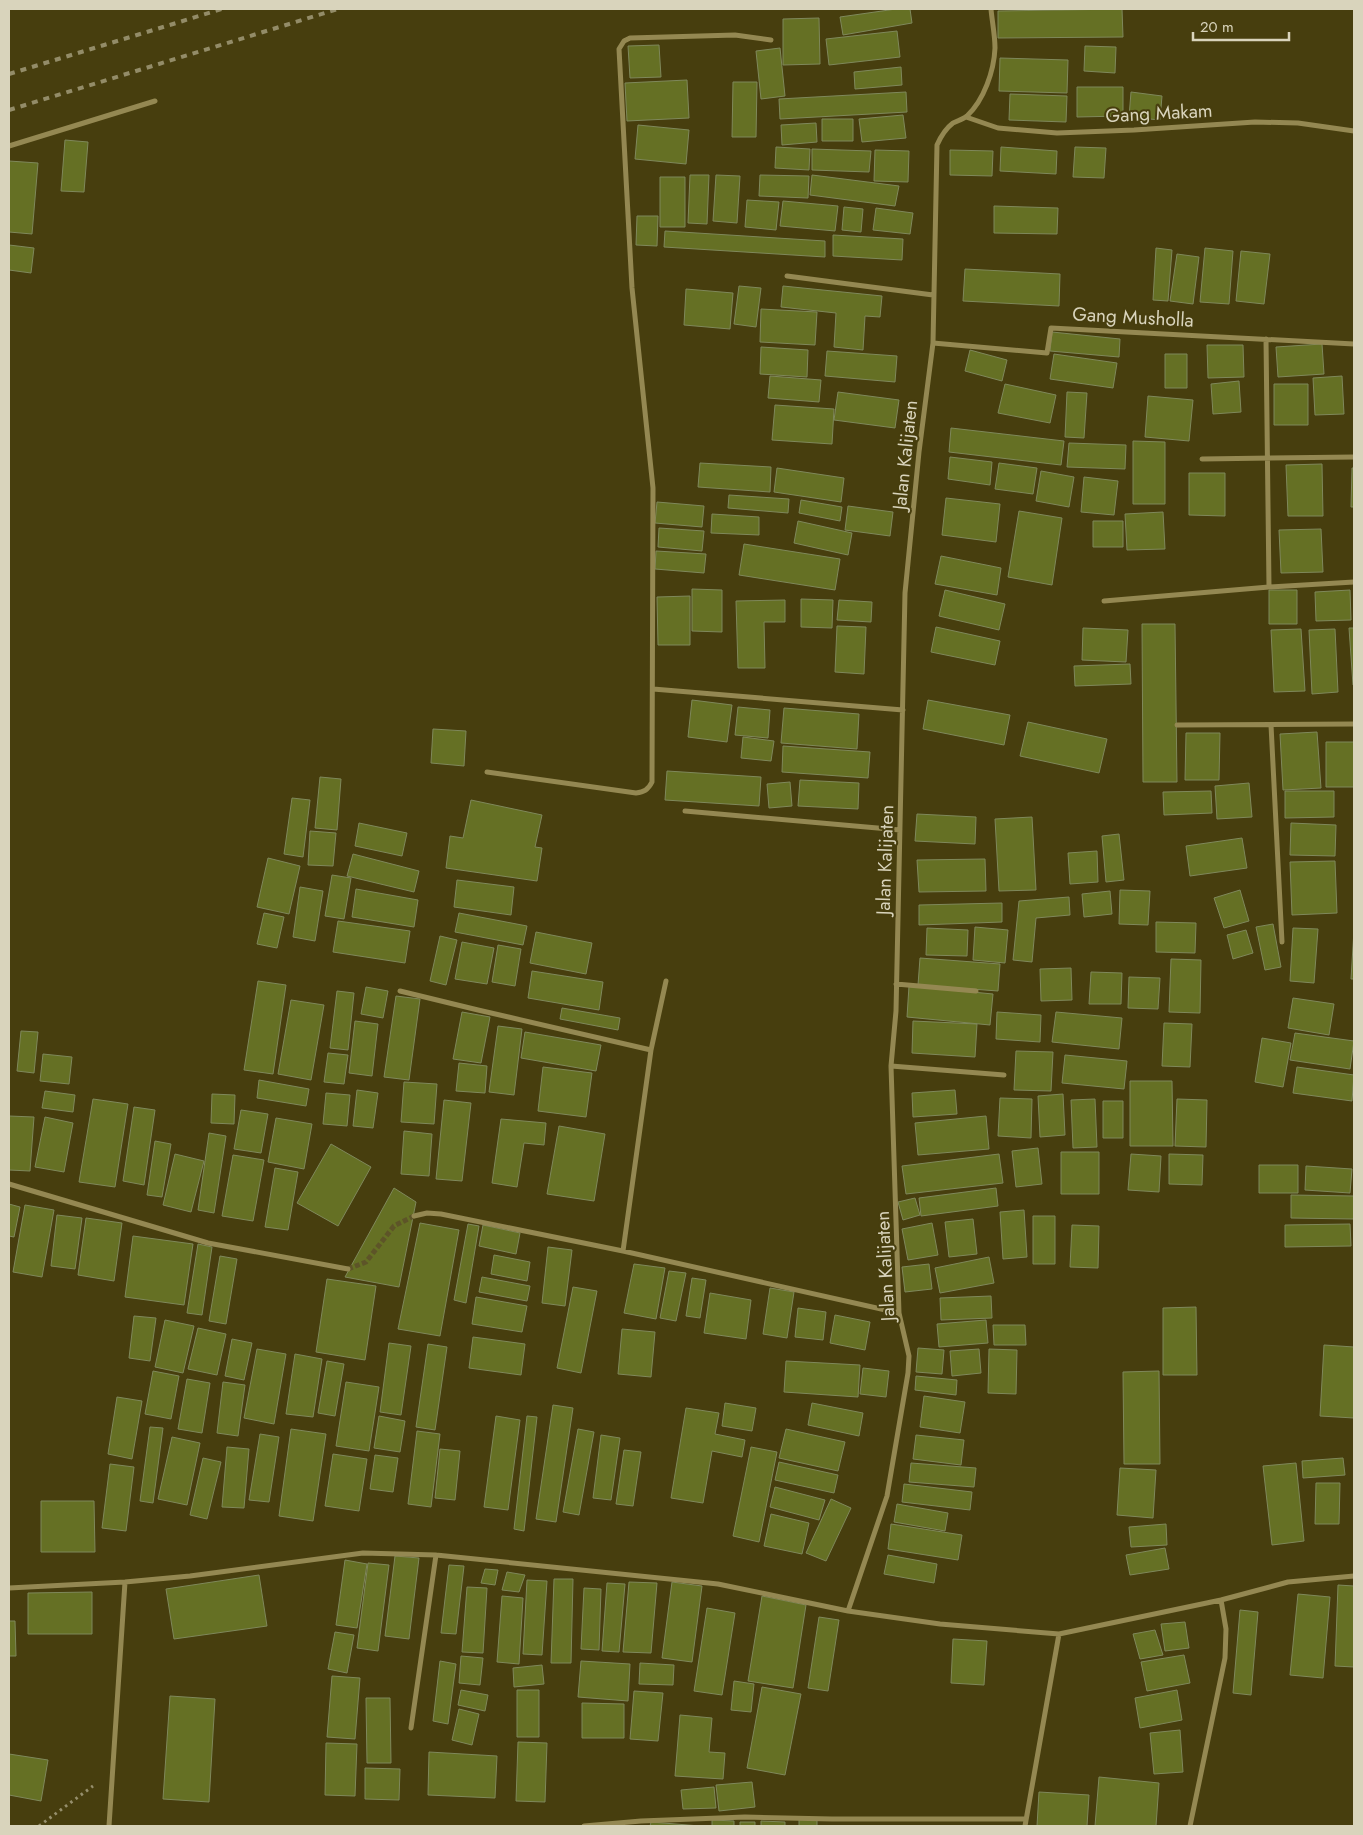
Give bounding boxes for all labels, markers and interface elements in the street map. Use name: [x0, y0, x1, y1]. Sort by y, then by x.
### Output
scale bar: [1193, 10, 1289, 42]
text: 20 m: [1200, 16, 1234, 38]
street label: Gang Makam: [1105, 97, 1213, 129]
street label: Gang Musholla: [1072, 300, 1194, 334]
street label: Jalan Kalijaten: [885, 399, 924, 514]
street label: Jalan Kalijaten: [869, 804, 900, 919]
street label: Jalan Kalijaten: [869, 1210, 902, 1325]

